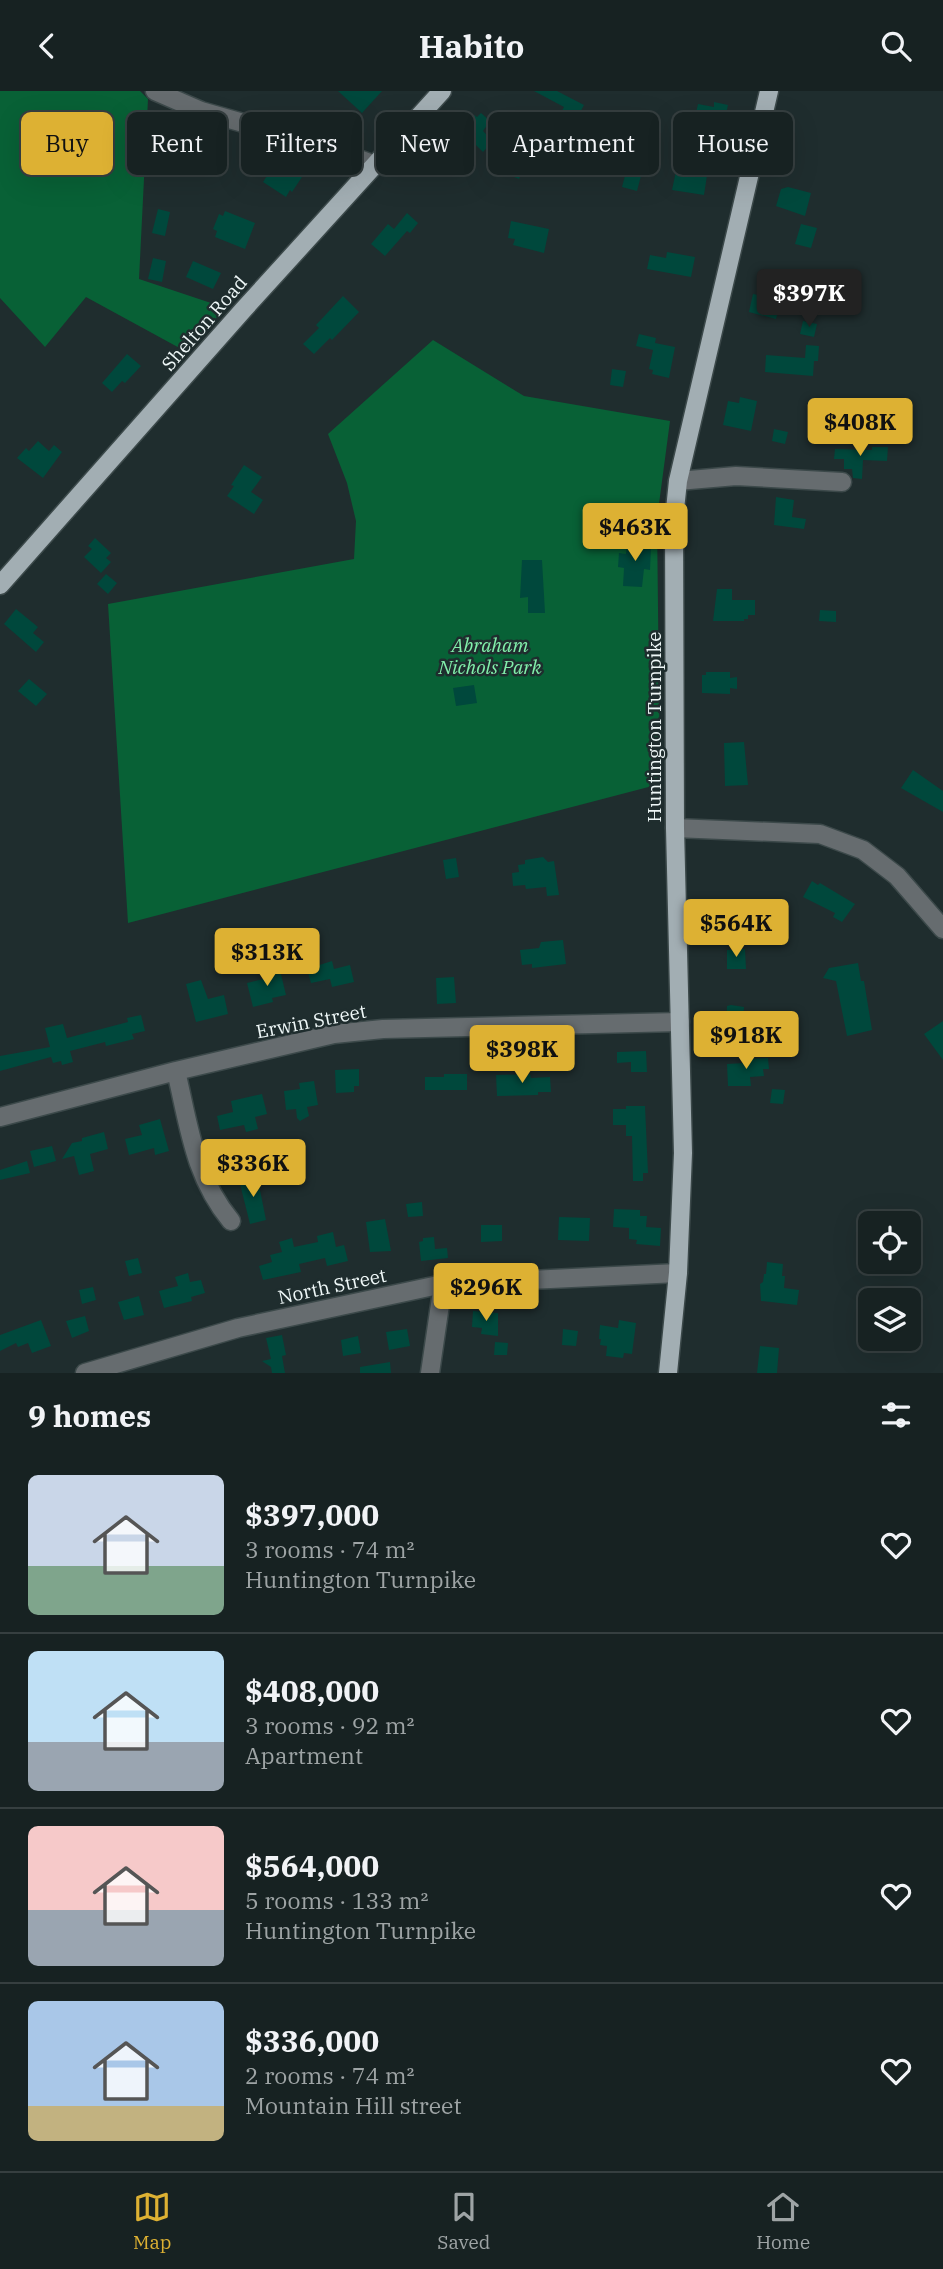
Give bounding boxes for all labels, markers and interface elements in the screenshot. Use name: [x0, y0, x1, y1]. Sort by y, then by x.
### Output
text: Habito: [419, 25, 524, 67]
icon: back: [28, 27, 66, 65]
icon: search: [877, 27, 915, 65]
chip: Buy: [21, 112, 113, 175]
chip: Rent: [127, 112, 227, 175]
chip: Filters: [241, 112, 362, 175]
chip: New: [376, 112, 474, 175]
chip: Apartment: [488, 112, 659, 175]
chip: House: [673, 112, 793, 175]
pin: $397K: [760, 269, 858, 329]
street label: Shelton Road: [156, 271, 252, 375]
text: $397K: [773, 277, 845, 307]
pin: $408K: [811, 399, 909, 458]
text: $408K: [824, 406, 896, 436]
pin: $463K: [586, 503, 684, 563]
text: $463K: [599, 511, 671, 541]
street label: Huntington Turnpike: [642, 632, 666, 822]
park label: Abraham Nichols Park: [437, 633, 543, 679]
pin: $564K: [687, 899, 785, 959]
text: $564K: [700, 907, 772, 937]
pin: $313K: [218, 929, 316, 988]
text: $313K: [231, 936, 303, 966]
street label: Erwin Street: [254, 998, 368, 1043]
pin: $918K: [697, 1011, 795, 1071]
text: $918K: [710, 1019, 782, 1049]
pin: $398K: [473, 1025, 571, 1085]
text: $398K: [486, 1033, 558, 1063]
pin: $336K: [204, 1139, 302, 1199]
text: $336K: [217, 1147, 289, 1177]
map controls: [858, 1211, 921, 1351]
button: locate: [858, 1211, 921, 1274]
street label: North Street: [276, 1263, 389, 1309]
pin: $296K: [437, 1263, 535, 1323]
text: $296K: [450, 1271, 522, 1301]
button: layers: [858, 1288, 921, 1351]
text: 9 homes: [28, 1396, 151, 1435]
icon: filters: [877, 1396, 915, 1434]
text: $397,000: [245, 1495, 379, 1534]
icon: home: [84, 1503, 168, 1587]
icon: heart: [877, 1526, 915, 1564]
text: 3 rooms · 74 m²: [245, 1534, 415, 1564]
text: Huntington Turnpike: [245, 1564, 476, 1594]
text: $408,000: [245, 1671, 379, 1710]
icon: home: [84, 1679, 168, 1763]
icon: heart: [877, 1702, 915, 1740]
text: 3 rooms · 92 m²: [245, 1710, 415, 1740]
text: Apartment: [245, 1740, 363, 1770]
text: $564,000: [245, 1846, 379, 1885]
icon: home: [84, 1854, 168, 1938]
icon: heart: [877, 1877, 915, 1915]
text: 5 rooms · 133 m²: [245, 1885, 428, 1915]
text: Huntington Turnpike: [245, 1915, 476, 1945]
text: $336,000: [245, 2021, 379, 2060]
icon: home: [84, 2029, 168, 2113]
icon: heart: [877, 2052, 915, 2090]
text: 2 rooms · 74 m²: [245, 2060, 415, 2090]
text: Mountain Hill street: [245, 2090, 462, 2120]
tab: Map: [133, 2188, 171, 2254]
tab: Saved: [437, 2188, 490, 2254]
tab: Home: [756, 2188, 810, 2254]

